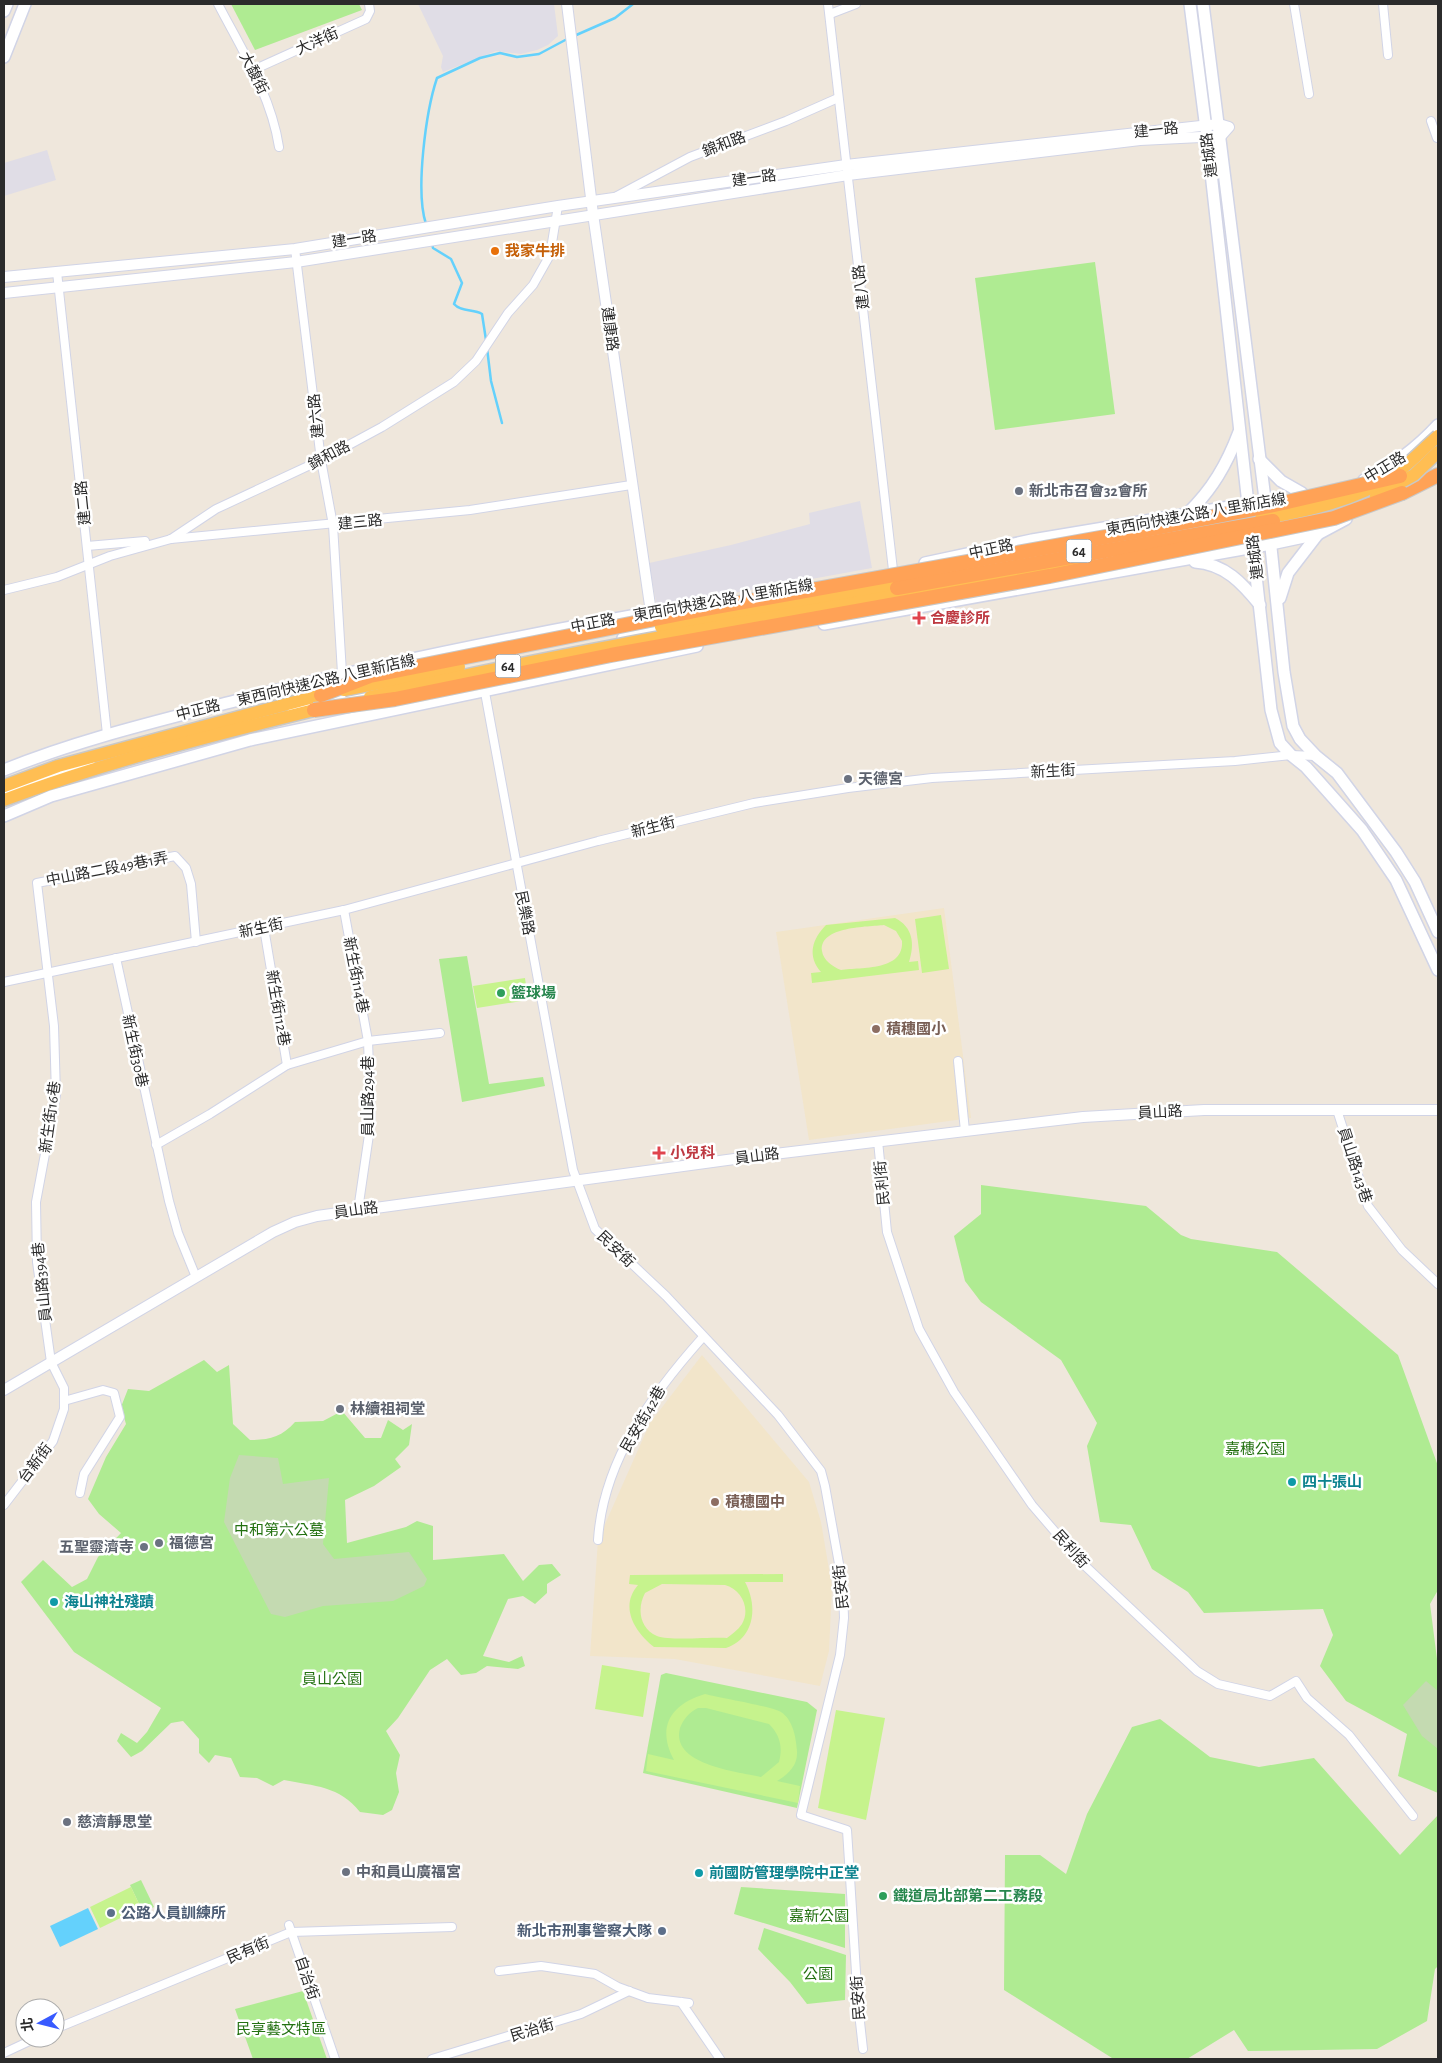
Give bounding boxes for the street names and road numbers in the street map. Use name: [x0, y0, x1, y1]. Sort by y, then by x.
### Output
street label: 大洋街: [293, 25, 341, 57]
street label: 大馥街: [237, 49, 271, 97]
street label: 建一路: [1133, 120, 1179, 140]
street label: 錦和路: [700, 128, 748, 160]
street label: 連城路: [1198, 132, 1220, 178]
street label: 建一路: [731, 167, 777, 189]
street label: 建一路: [331, 228, 377, 250]
street label: 建八路: [850, 264, 872, 310]
street label: 建康路: [599, 306, 621, 352]
street label: 建六路: [306, 393, 326, 439]
street label: 錦和路: [305, 437, 353, 473]
street label: 中正路: [1362, 449, 1408, 485]
street label: 建二路: [73, 480, 93, 526]
street label: 東西向快速公路 八里新店線: [1105, 489, 1287, 538]
street label: 建三路: [337, 512, 383, 532]
street label: 連城路: [1244, 534, 1266, 580]
street label: 中正路: [967, 536, 1015, 562]
road number: 64: [1066, 540, 1092, 562]
street label: 東西向快速公路 八里新店線: [632, 575, 814, 624]
street label: 中正路: [569, 611, 617, 635]
street label: 東西向快速公路 八里新店線: [235, 651, 417, 708]
road number: 64: [496, 654, 520, 678]
street label: 中正路: [174, 697, 222, 723]
street label: 新生街: [1030, 762, 1076, 780]
street label: 新生街: [629, 814, 677, 840]
street label: 中山路二段49巷1弄: [44, 849, 170, 889]
street label: 民樂路: [513, 889, 537, 937]
street label: 新生街: [237, 915, 285, 941]
street label: 新生街114巷: [341, 935, 371, 1015]
street label: 新生街112巷: [263, 969, 293, 1047]
street label: 新生街30巷: [119, 1013, 151, 1089]
street label: 員山路294巷: [360, 1055, 376, 1137]
street label: 新生街16巷: [37, 1080, 63, 1154]
street label: 員山路: [1137, 1103, 1183, 1121]
street label: 員山路143巷: [1335, 1125, 1375, 1205]
street label: 員山路: [734, 1145, 780, 1167]
street label: 民利街: [872, 1160, 892, 1206]
street label: 員山路: [333, 1199, 379, 1221]
street label: 民安街: [594, 1228, 638, 1270]
street label: 員山路394巷: [30, 1241, 54, 1323]
street label: 民安街42巷: [618, 1383, 668, 1455]
street label: 台新街: [15, 1440, 55, 1486]
street label: 民利街: [1050, 1527, 1092, 1571]
street label: 民安街: [831, 1564, 851, 1610]
street label: 民有街: [224, 1934, 272, 1966]
street label: 自治街: [292, 1954, 322, 2002]
street label: 民安街: [848, 1975, 868, 2021]
street label: 民治街: [508, 2016, 556, 2044]

